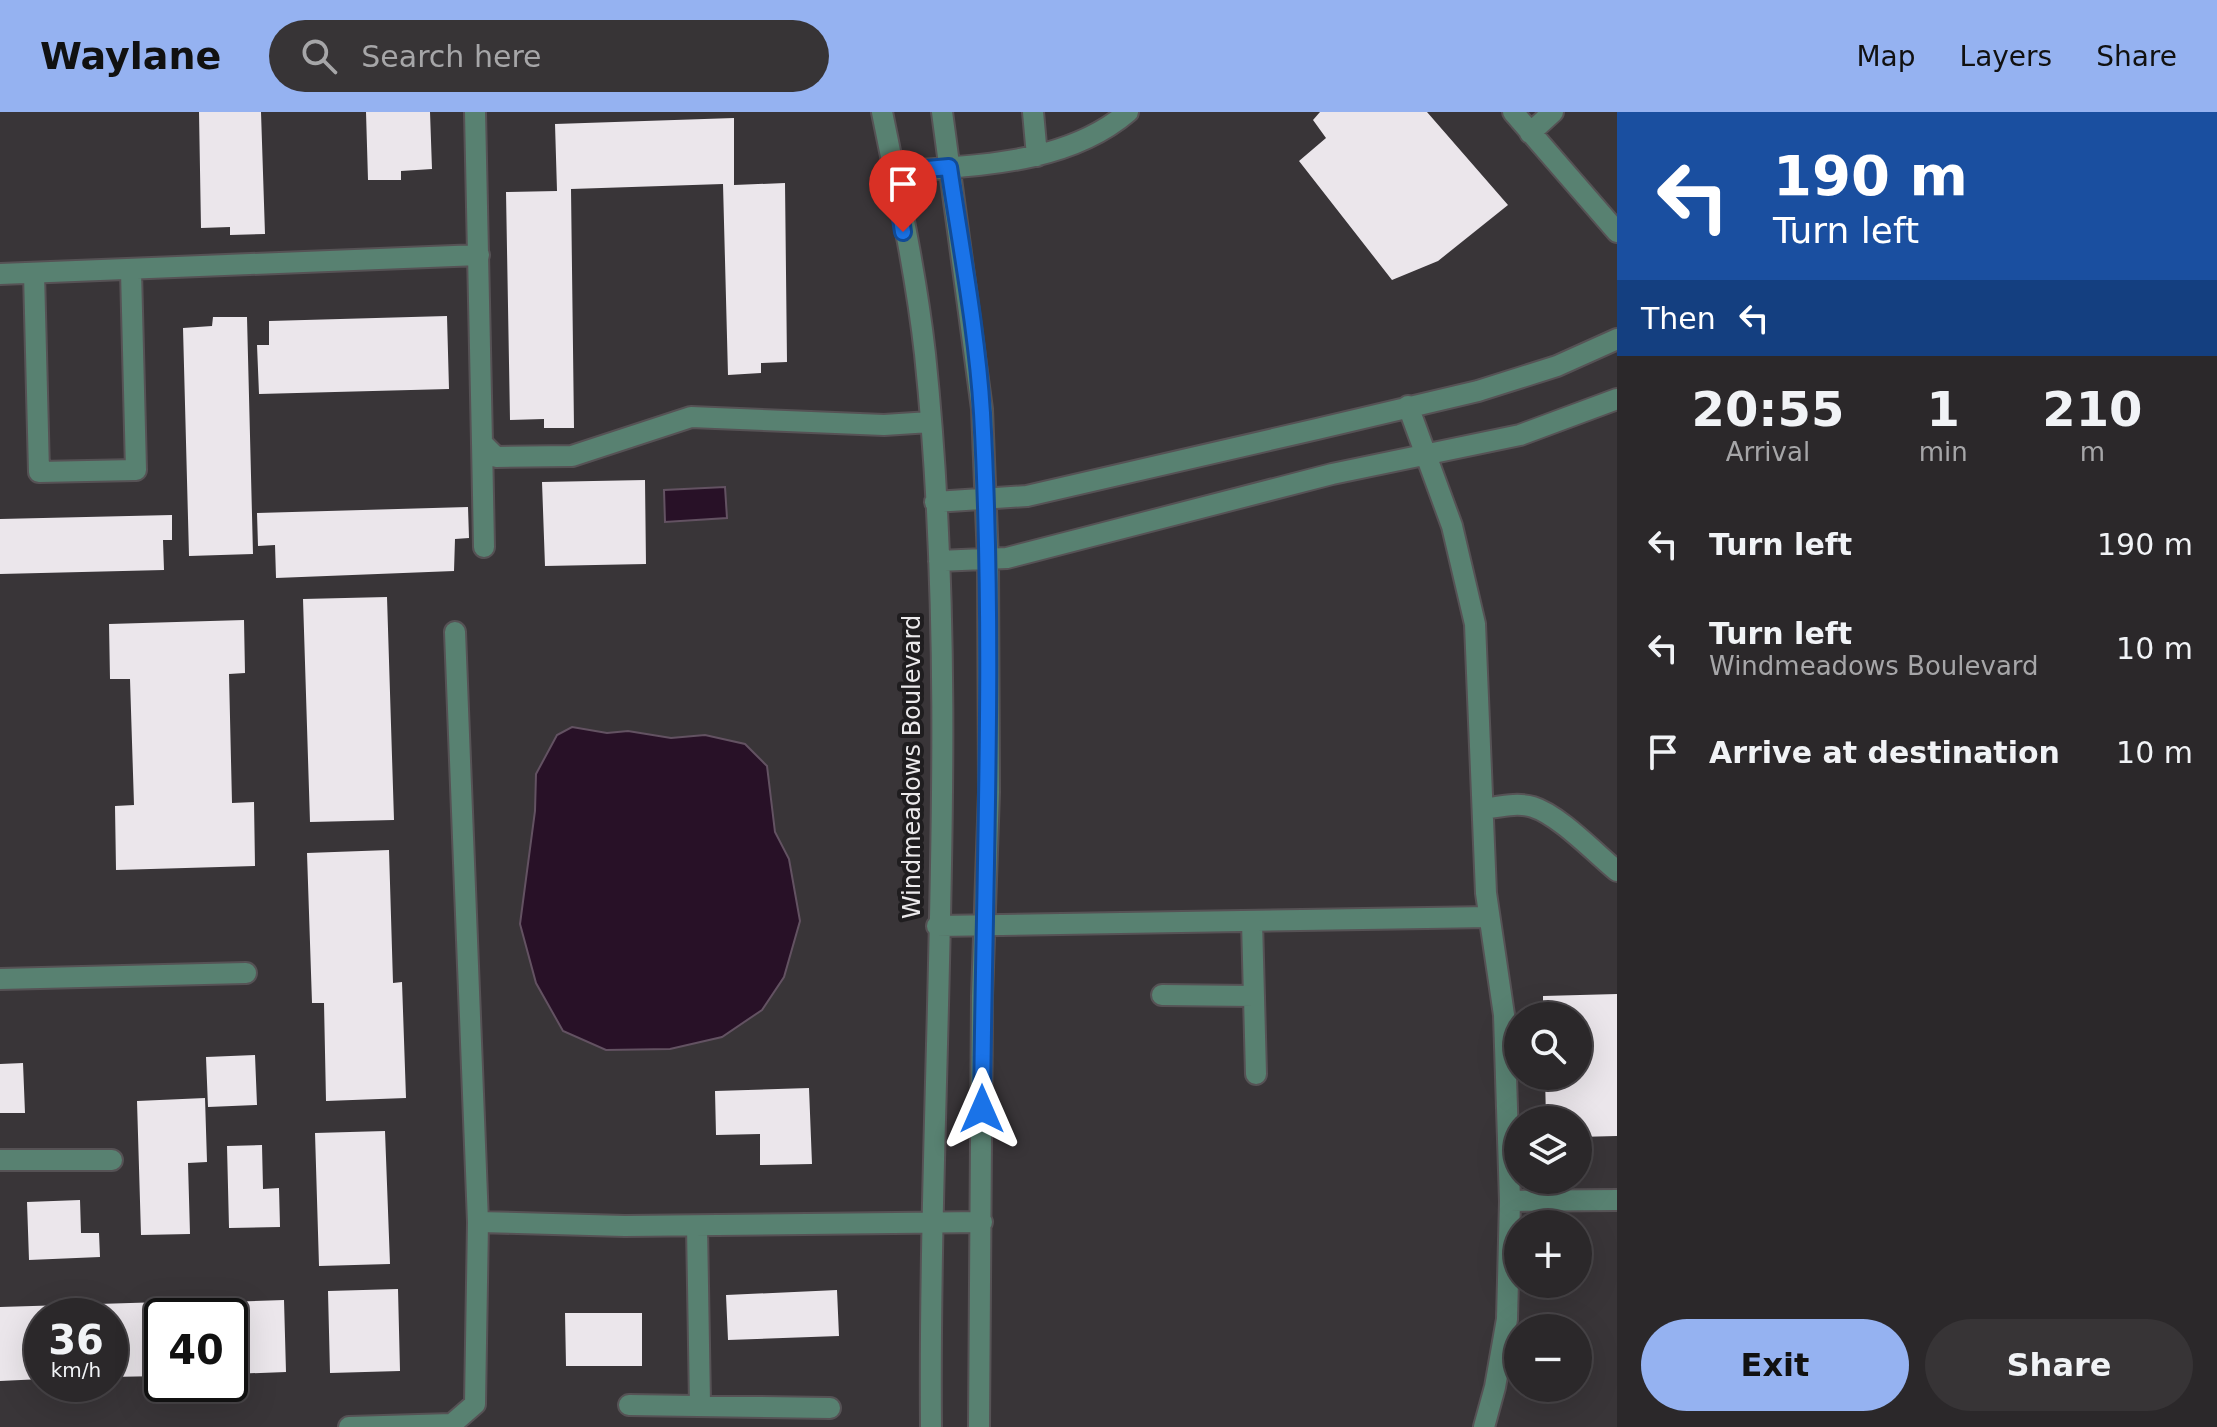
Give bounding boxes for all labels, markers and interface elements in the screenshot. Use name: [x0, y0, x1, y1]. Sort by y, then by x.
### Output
search box: [269, 20, 829, 92]
text: Waylane: [40, 34, 221, 78]
icon: search: [297, 34, 341, 78]
text: Search here: [361, 39, 542, 74]
text: Map: [1856, 40, 1916, 73]
text: Layers: [1960, 40, 2052, 73]
text: Share: [2096, 40, 2177, 73]
text: 190 m: [1773, 143, 1968, 208]
icon: left: [1641, 144, 1745, 248]
pin: [869, 150, 937, 232]
icon: arrive: [881, 162, 925, 206]
text: Turn left: [1773, 210, 1919, 251]
icon: left: [1732, 296, 1776, 340]
text: Then: [1641, 301, 1716, 336]
text: 20:55: [1691, 381, 1844, 437]
text: 1: [1927, 381, 1960, 437]
text: 210: [2042, 381, 2142, 437]
text: Arrival: [1726, 437, 1810, 467]
text: min: [1919, 437, 1968, 467]
text: m: [2080, 437, 2105, 467]
icon: left: [1641, 522, 1685, 566]
text: Turn left: [1709, 527, 1852, 562]
text: 190 m: [2097, 527, 2193, 562]
street label: Windmeadows Boulevard: [898, 615, 926, 919]
text: Turn left: [1709, 616, 1852, 651]
icon: left: [1641, 626, 1685, 670]
text: 10 m: [2116, 631, 2193, 666]
text: Windmeadows Boulevard: [1709, 651, 2039, 681]
icon: arrive: [1641, 730, 1685, 774]
text: Arrive at destination: [1709, 735, 2060, 770]
text: 10 m: [2116, 735, 2193, 770]
map controls: [1504, 1002, 1592, 1402]
button: search: [1504, 1002, 1592, 1090]
position arrow: [940, 1067, 1024, 1151]
button: layers: [1504, 1106, 1592, 1194]
button: +: [1504, 1210, 1592, 1298]
speed limit sign: 40: [144, 1298, 248, 1402]
button: −: [1504, 1314, 1592, 1402]
text: 36: [48, 1317, 104, 1363]
button: Exit: [1641, 1319, 1909, 1411]
button: Share: [1925, 1319, 2193, 1411]
text: km/h: [51, 1358, 101, 1382]

